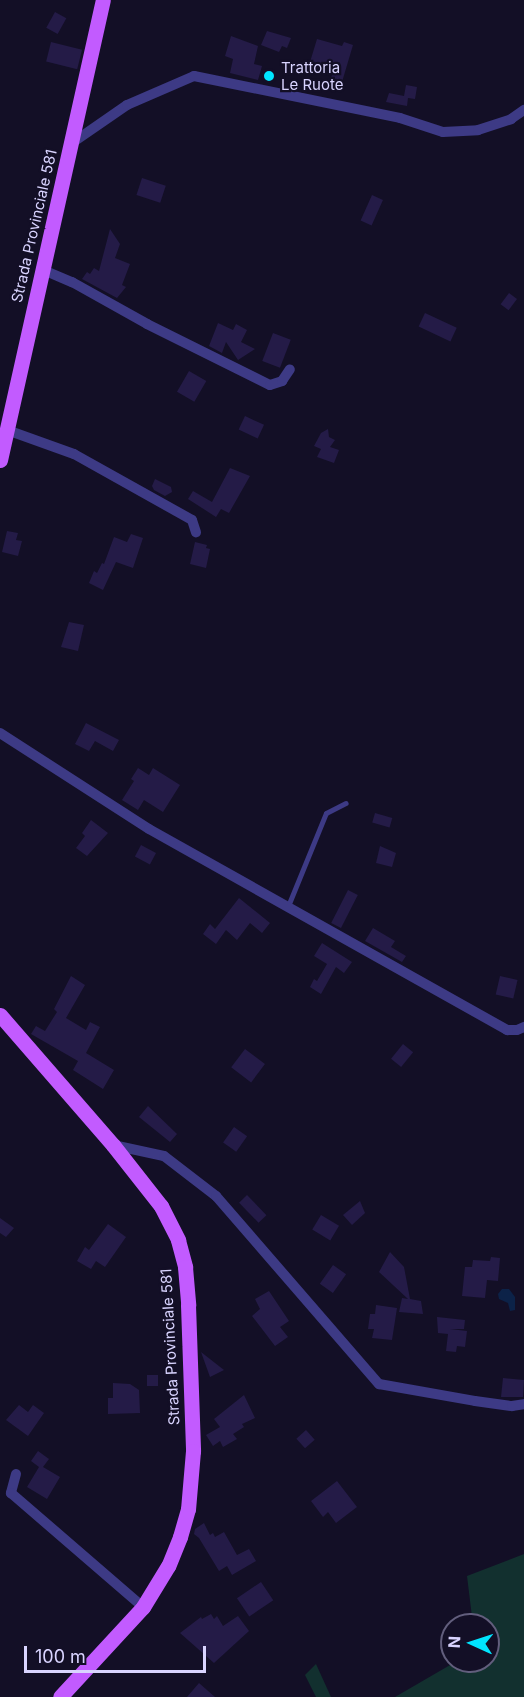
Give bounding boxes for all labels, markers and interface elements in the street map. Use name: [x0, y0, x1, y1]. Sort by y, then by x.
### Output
place label: Trattoria Le Ruote: [281, 58, 343, 93]
marker: Trattoria Le Ruote: [262, 69, 276, 83]
street label: Strada Provinciale 581: [8, 148, 60, 304]
street label: Strada Provinciale 581: [157, 1268, 183, 1426]
north arrow: [440, 1613, 500, 1673]
scale bar: [27, 1634, 208, 1672]
text: N: [444, 1636, 464, 1649]
text: 100 m: [35, 1646, 86, 1667]

